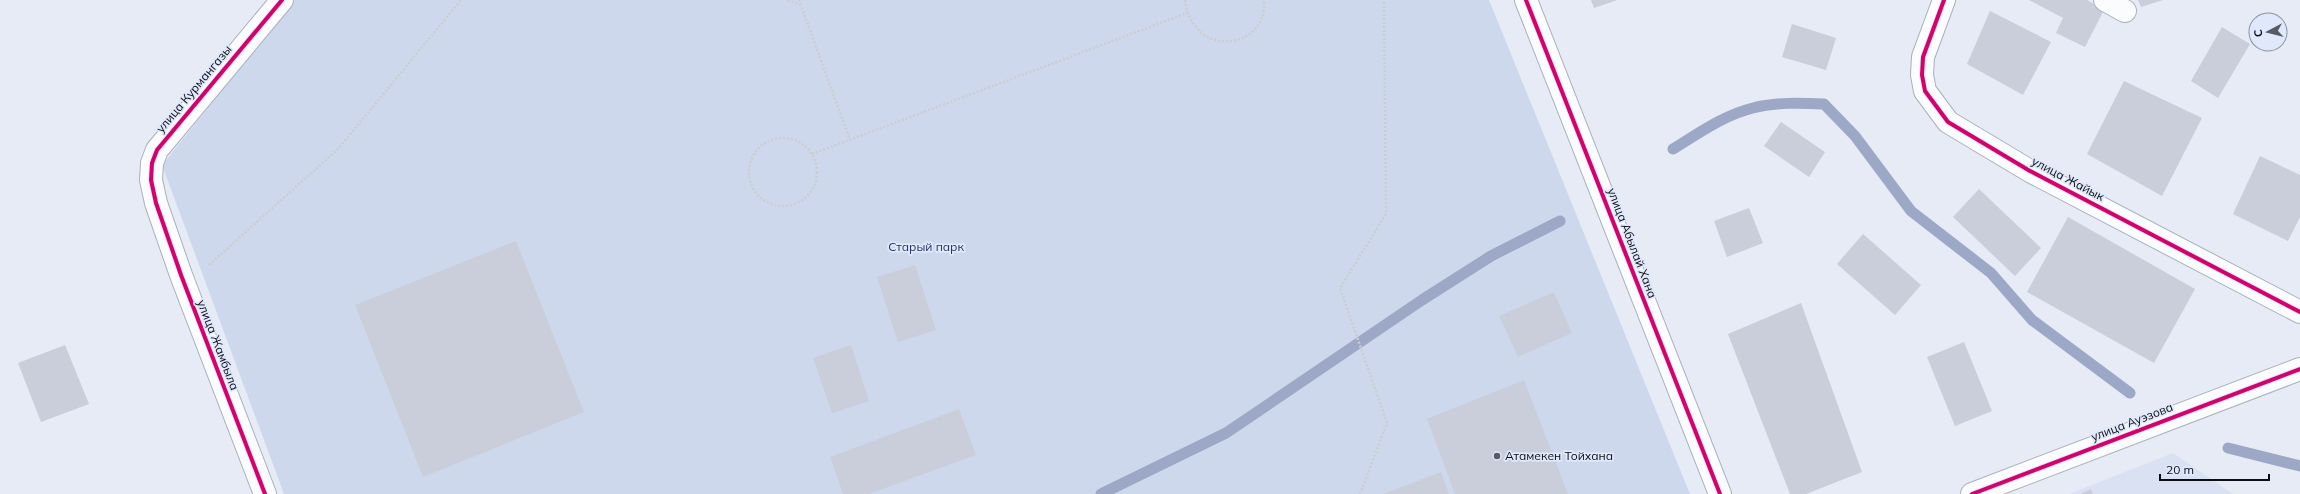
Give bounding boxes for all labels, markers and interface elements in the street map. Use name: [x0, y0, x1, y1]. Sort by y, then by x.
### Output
north arrow: [2248, 12, 2288, 52]
text: С: [2251, 28, 2265, 38]
street label: улица Курмангазы: [153, 42, 235, 136]
street label: улица Жайык: [2029, 153, 2108, 204]
street label: улица Абылай Хана: [1605, 186, 1660, 300]
park label: Старый парк: [888, 239, 964, 254]
street label: улица Жамбыла: [194, 297, 243, 392]
street label: улица Ауэзова: [2089, 399, 2175, 444]
place label: Атамекен Тойхана: [1505, 448, 1613, 463]
marker: Атамекен Тойхана: [1492, 451, 1502, 461]
scale bar: [2160, 456, 2269, 482]
text: 20 m: [2166, 462, 2194, 477]

